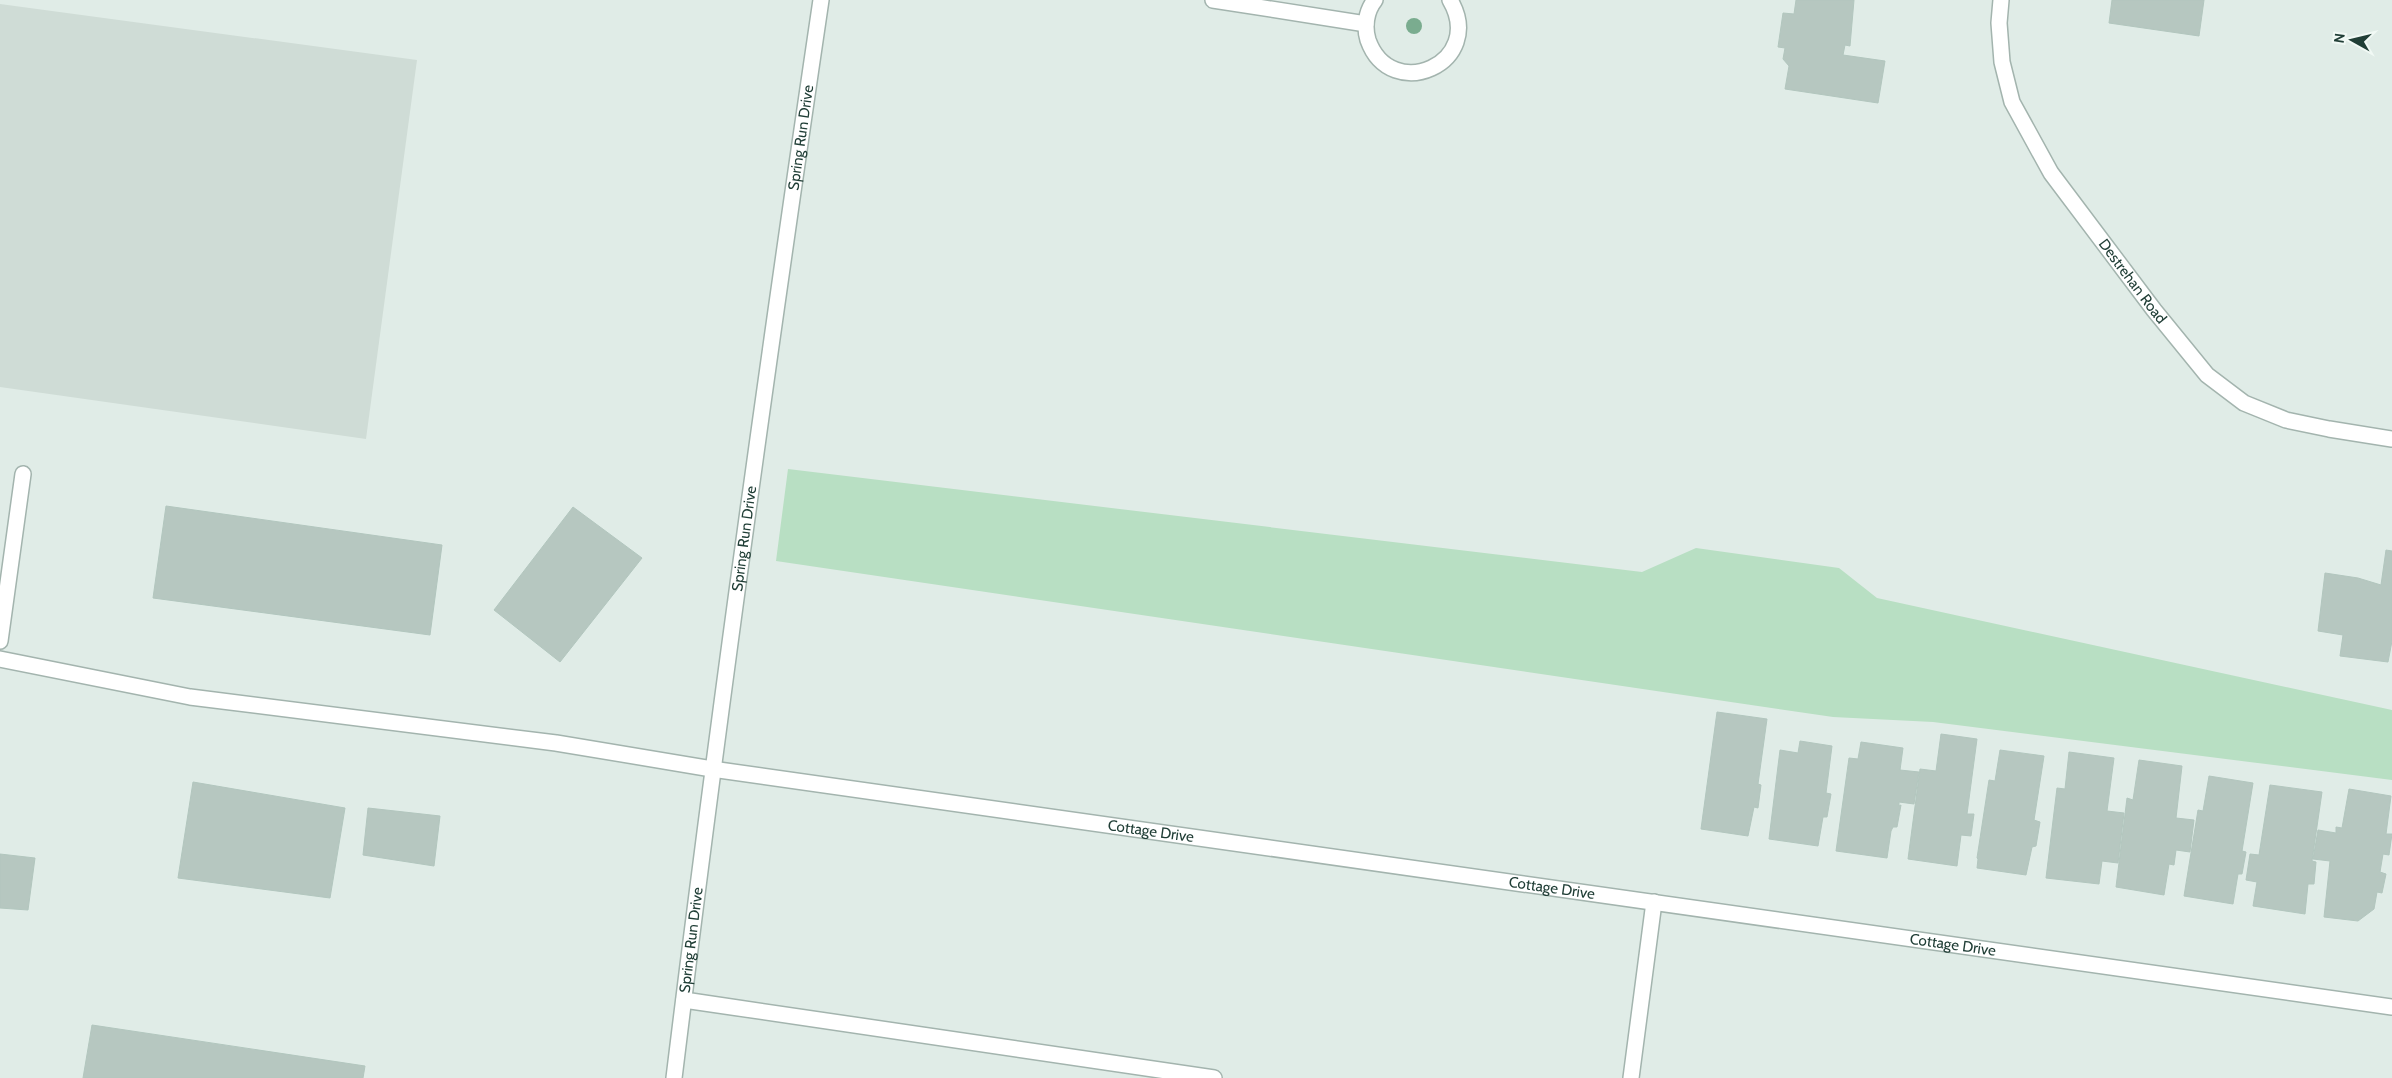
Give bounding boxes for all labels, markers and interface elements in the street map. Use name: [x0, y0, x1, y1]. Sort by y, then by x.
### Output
north arrow: [2327, 15, 2377, 65]
text: N: [2330, 32, 2349, 44]
street label: Spring Run Drive: [784, 83, 817, 191]
street label: Destrehan Road: [2095, 235, 2170, 327]
street label: Spring Run Drive: [728, 484, 760, 592]
street label: Cottage Drive: [1107, 816, 1195, 846]
street label: Cottage Drive: [1508, 873, 1596, 903]
street label: Spring Run Drive: [676, 886, 707, 994]
street label: Cottage Drive: [1909, 930, 1997, 960]

